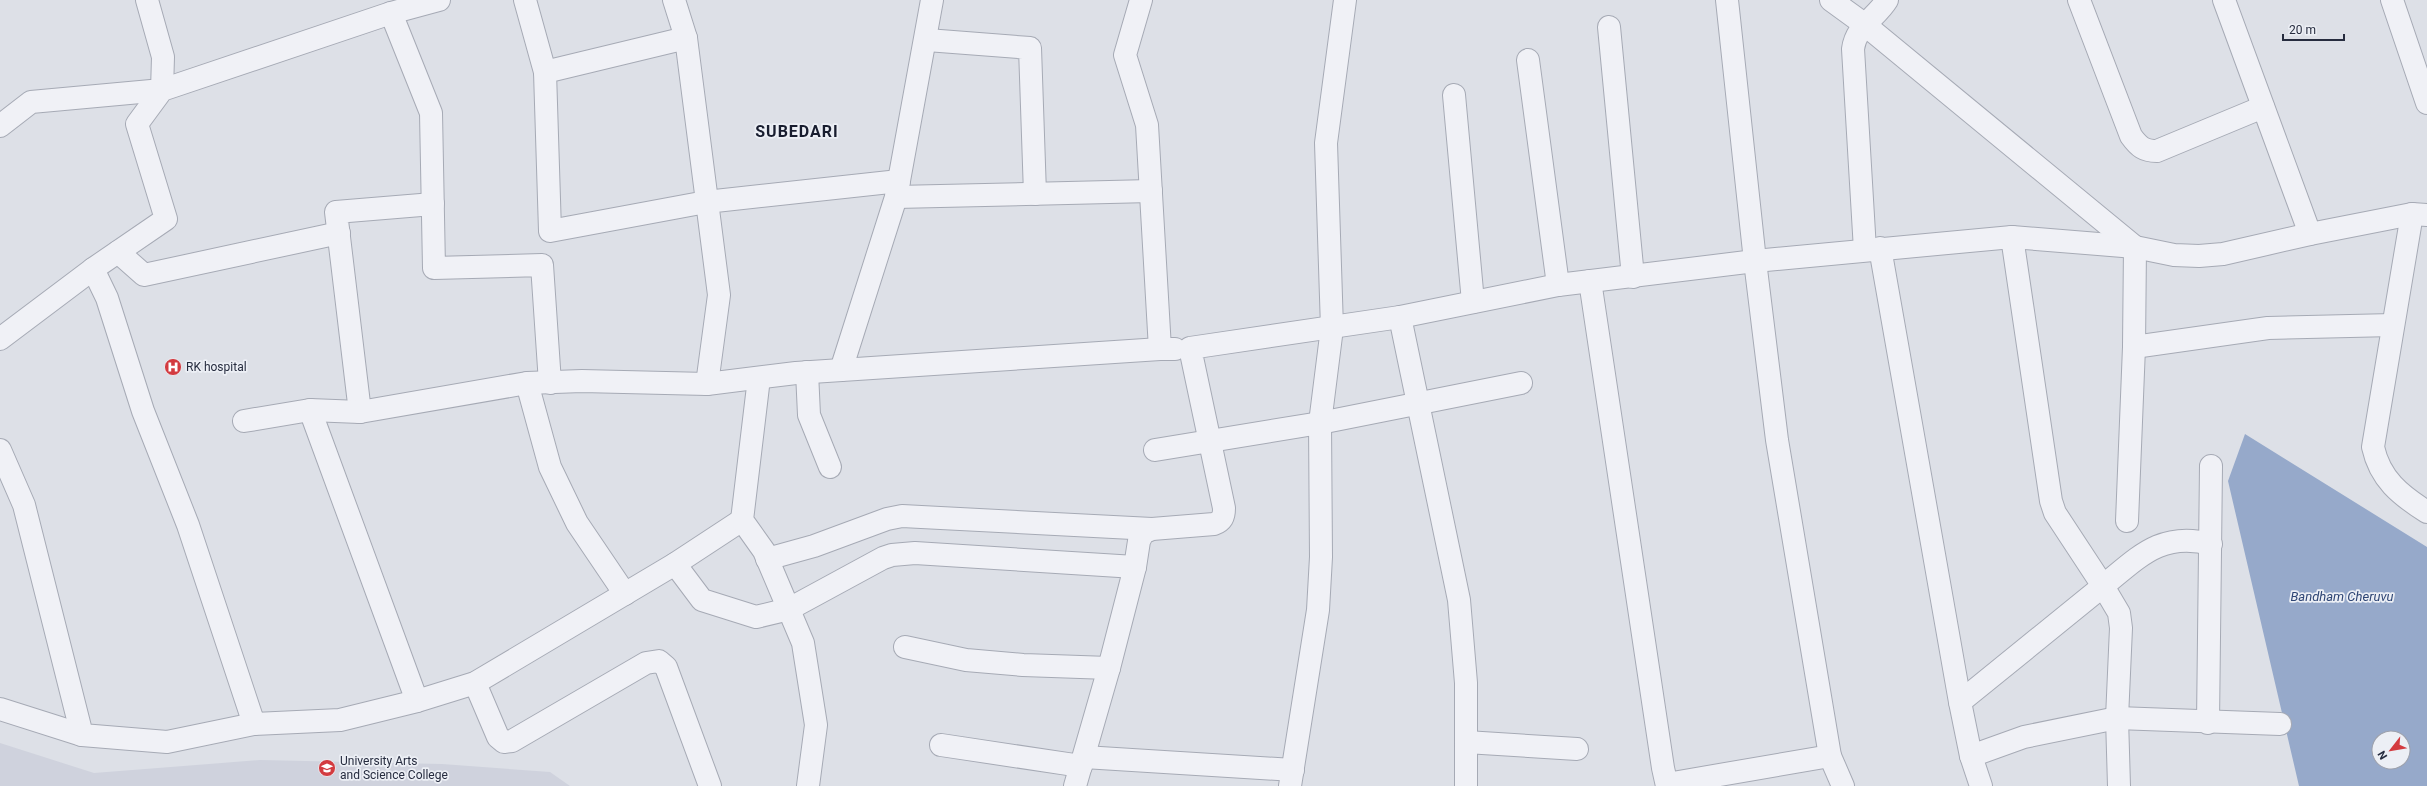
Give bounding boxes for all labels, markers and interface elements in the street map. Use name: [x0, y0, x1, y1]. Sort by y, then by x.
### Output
scale bar: [2283, 16, 2344, 42]
text: 20 m: [2289, 23, 2316, 37]
district label: SUBEDARI: [755, 122, 839, 141]
hospital icon: RK hospital: [163, 357, 183, 377]
place label: RK hospital: [186, 360, 247, 374]
water label: Bandham Cheruvu: [2291, 589, 2394, 604]
north arrow: [2371, 730, 2411, 770]
text: N: [2375, 748, 2390, 762]
place label: University Arts and Science College: [340, 754, 448, 782]
school or university icon: University Arts and Science College: [317, 758, 337, 778]

